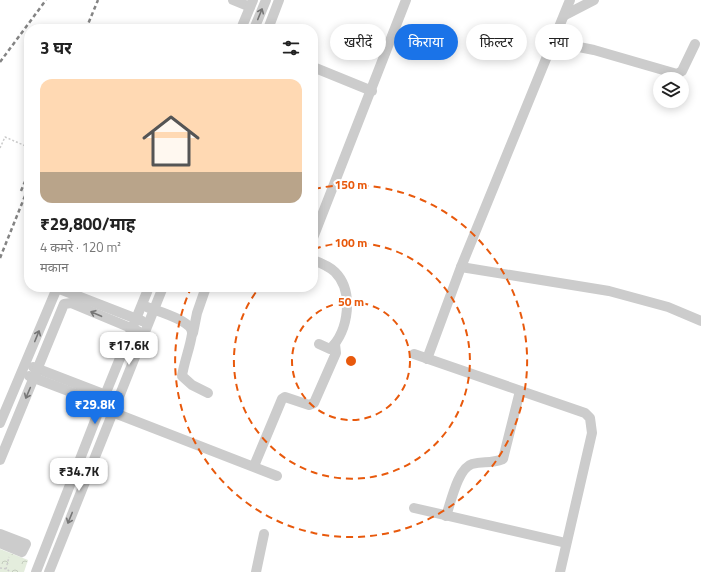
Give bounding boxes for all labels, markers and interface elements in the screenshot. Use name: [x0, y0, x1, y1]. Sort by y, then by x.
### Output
one-way arrow: [257, 9, 265, 21]
chip: खरीदें: [330, 24, 386, 60]
chip: किराया: [394, 24, 458, 60]
chip: फ़िल्टर: [466, 24, 527, 60]
chip: नया: [535, 24, 583, 60]
text: 3 घर: [40, 35, 72, 61]
icon: filters: [280, 37, 302, 59]
map controls: [653, 72, 689, 108]
button: layers: [653, 72, 689, 108]
icon: home: [135, 105, 207, 177]
text: 150 m: [335, 175, 367, 194]
text: ₹29,800/माह: [40, 211, 135, 237]
text: 100 m: [335, 233, 367, 252]
text: 4 कमरे · 120 m²: [40, 237, 121, 257]
text: मकान: [40, 257, 68, 277]
text: 50 m: [338, 292, 364, 311]
one-way arrow: [90, 309, 102, 317]
one-way arrow: [34, 330, 41, 342]
pin: ₹17.6K: [96, 332, 162, 366]
text: ₹17.6K: [109, 335, 149, 355]
centre of rings: [344, 354, 358, 368]
one-way arrow: [24, 386, 31, 398]
pin: ₹29.8K: [62, 391, 128, 425]
text: ₹29.8K: [75, 394, 115, 414]
pin: ₹34.7K: [46, 458, 112, 492]
text: ₹34.7K: [59, 461, 99, 481]
one-way arrow: [66, 512, 74, 524]

